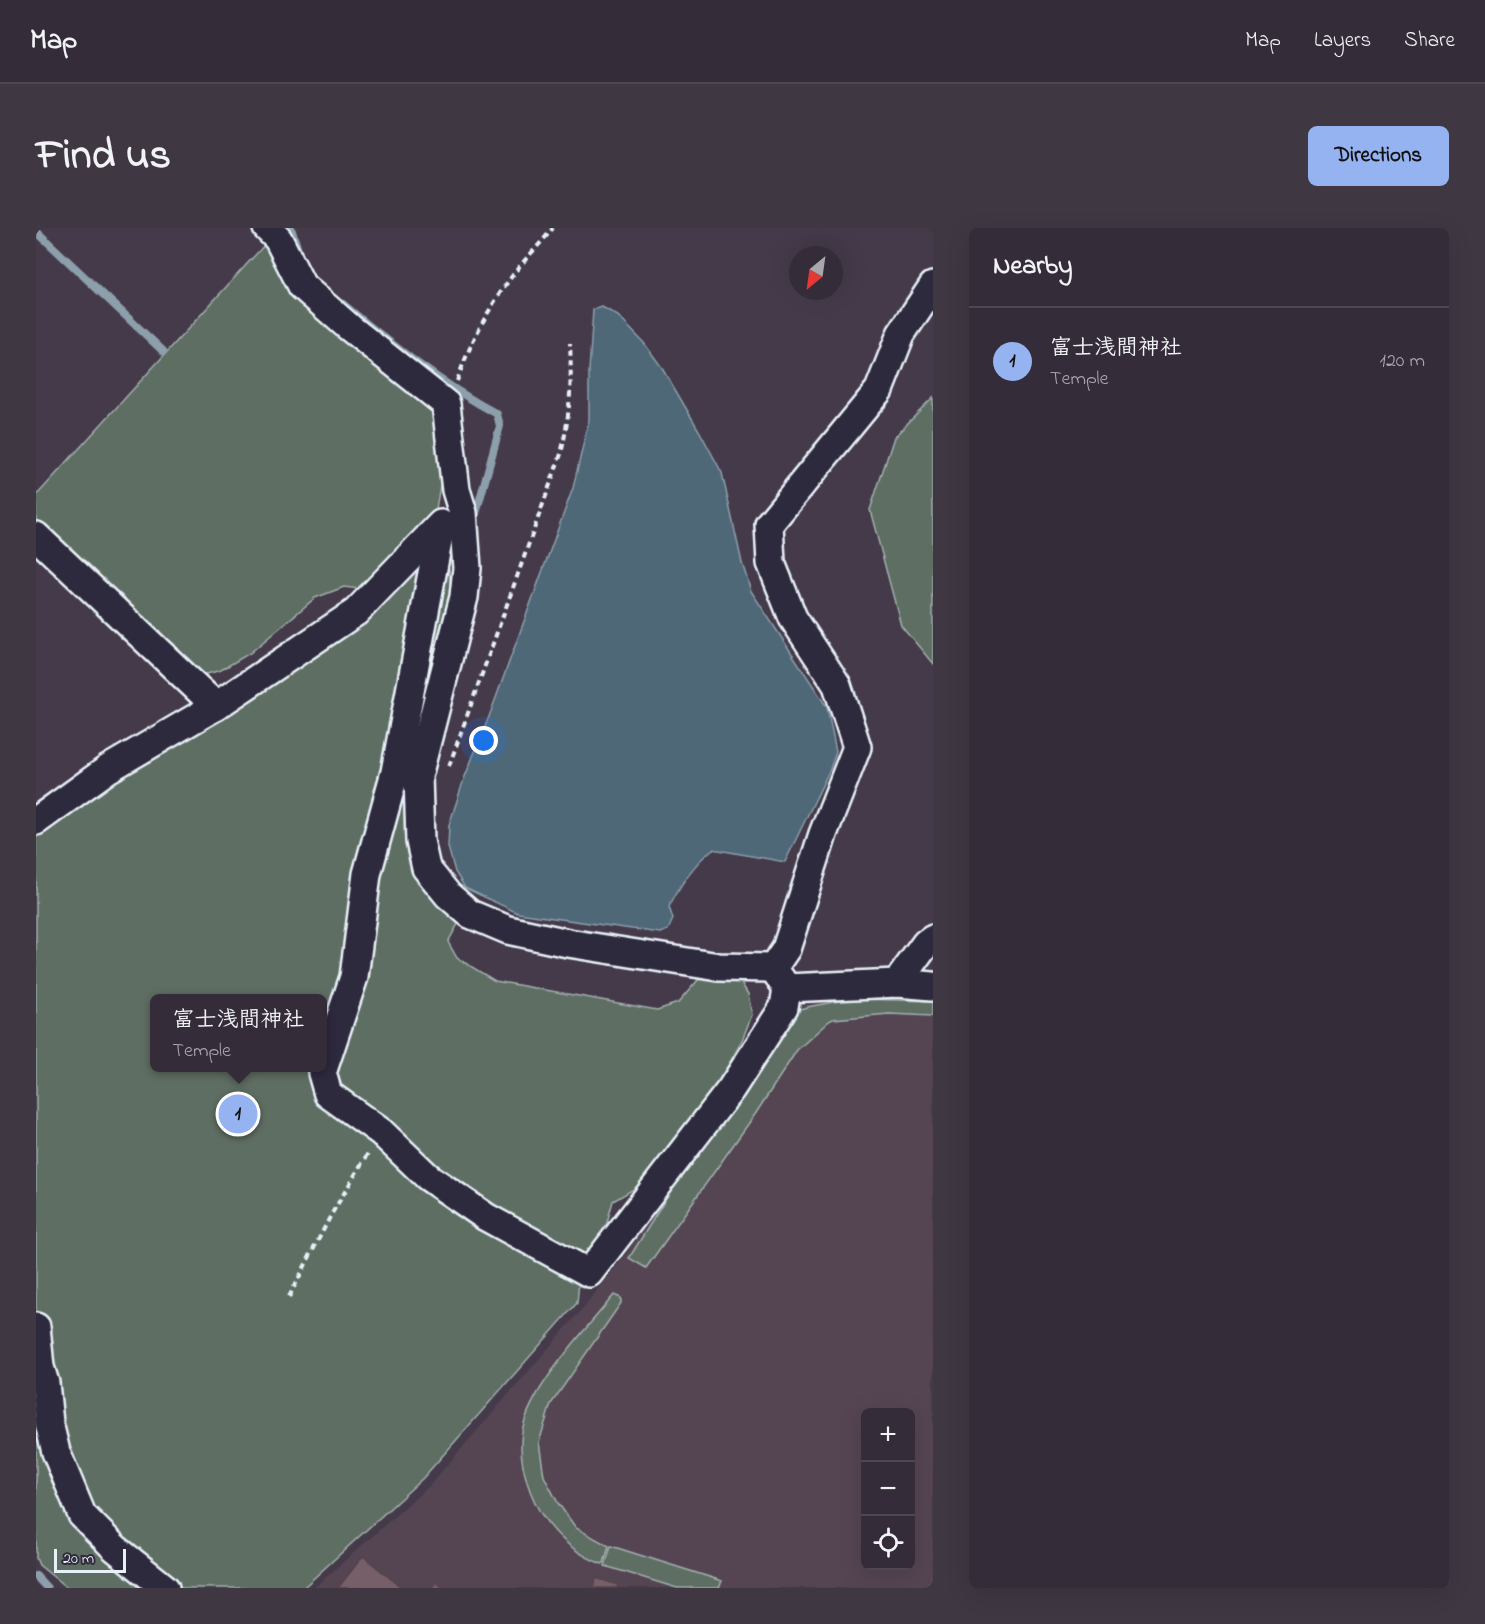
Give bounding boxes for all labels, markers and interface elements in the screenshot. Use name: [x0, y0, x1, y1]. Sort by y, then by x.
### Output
text: Map: [30, 21, 77, 62]
text: Map: [1245, 26, 1281, 56]
text: Layers: [1314, 26, 1371, 56]
text: Share: [1404, 26, 1455, 56]
text: Find us: [36, 126, 171, 187]
button: Directions: [1308, 126, 1449, 186]
north arrow: [789, 246, 843, 300]
text: Nearby: [993, 248, 1072, 286]
text: 富士浅間神社: [1050, 333, 1182, 365]
text: 1: [1009, 347, 1016, 376]
text: 120 m: [1380, 347, 1425, 376]
text: Temple: [1050, 365, 1109, 394]
your location: [469, 726, 498, 755]
popup: [150, 994, 327, 1072]
text: 富士浅間神社: [172, 1005, 305, 1037]
text: Temple: [172, 1037, 231, 1066]
pin: 1: [218, 1092, 258, 1136]
map controls: [861, 1408, 915, 1570]
button: +: [861, 1408, 915, 1462]
button: −: [861, 1462, 915, 1516]
button: locate: [861, 1516, 915, 1570]
scale bar: [54, 1546, 126, 1574]
text: 20 m: [63, 1547, 94, 1571]

